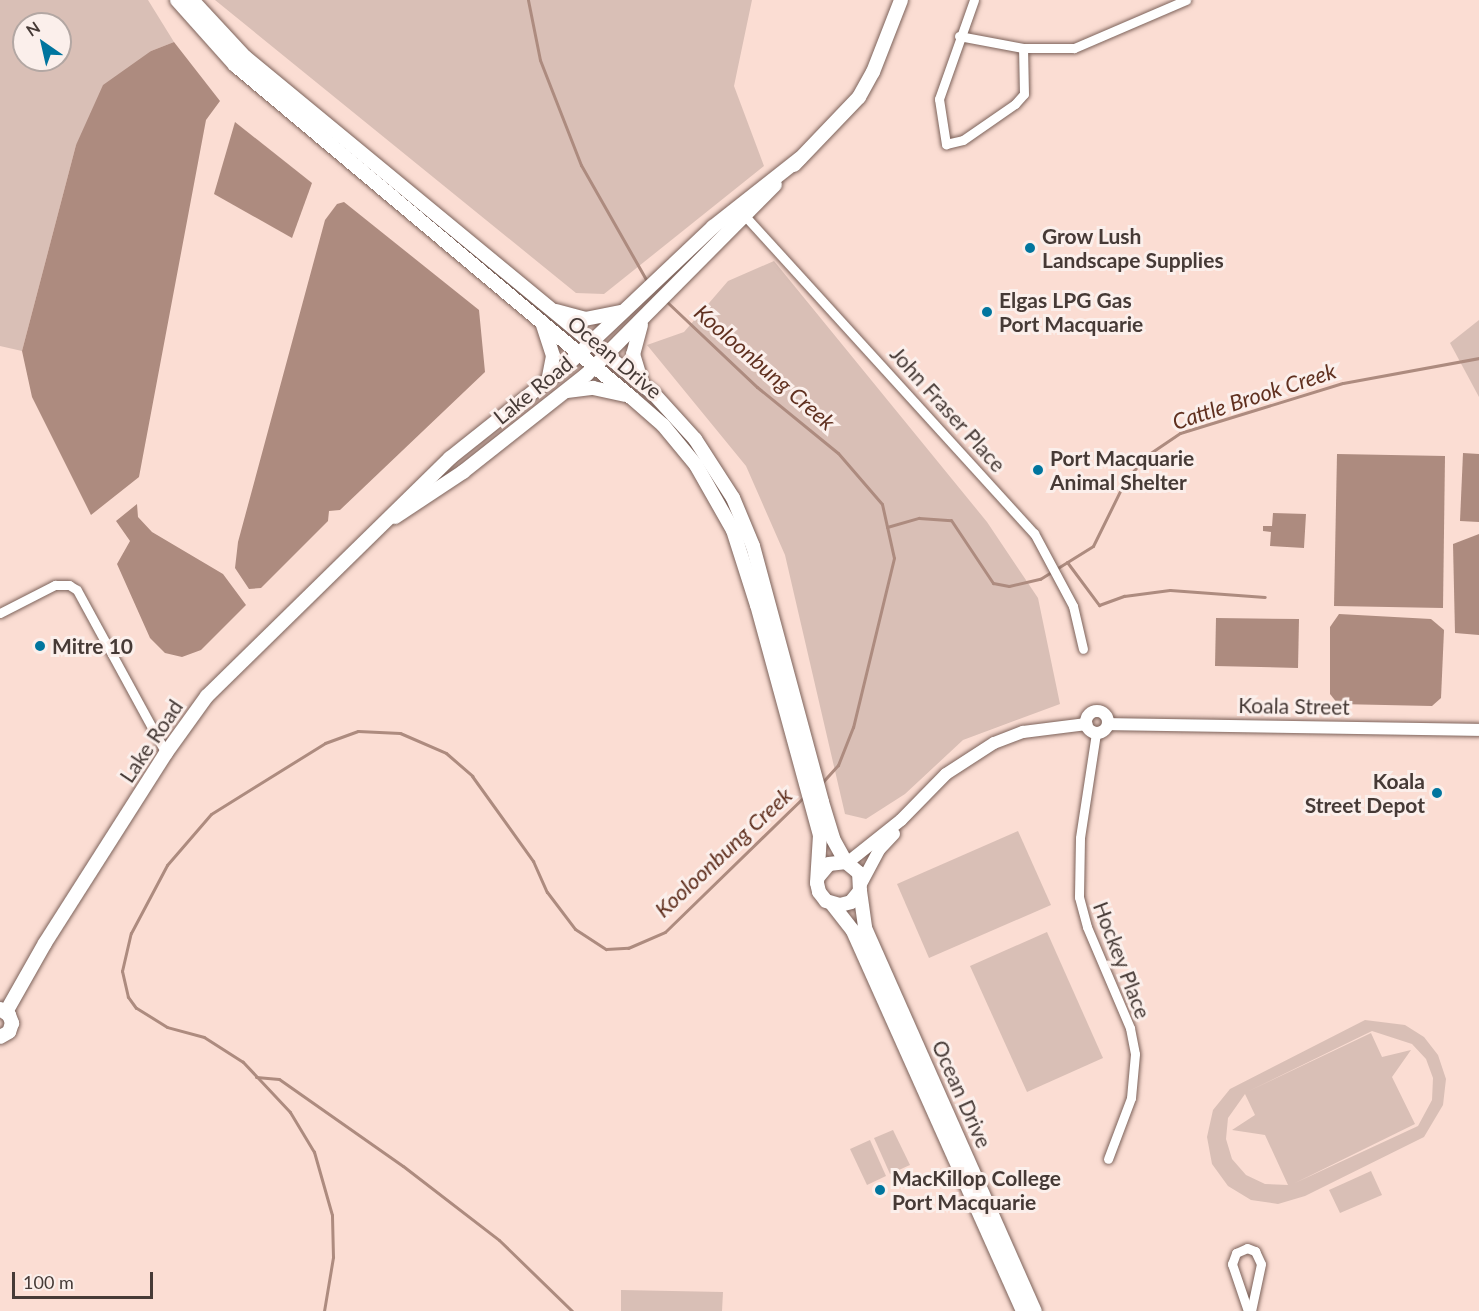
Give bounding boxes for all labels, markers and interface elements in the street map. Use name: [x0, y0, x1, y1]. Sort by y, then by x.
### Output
north arrow: [12, 12, 72, 72]
text: N: [22, 17, 43, 40]
place label: Grow Lush Landscape Supplies: [1042, 223, 1224, 273]
marker: Grow Lush Landscape Supplies: [1023, 241, 1037, 255]
place label: Elgas LPG Gas Port Macquarie: [999, 287, 1143, 337]
water label: Kooloonbung Creek: [689, 299, 841, 435]
marker: Elgas LPG Gas Port Macquarie: [980, 305, 994, 319]
street label: Ocean Drive: [563, 310, 667, 404]
street label: John Fraser Place: [885, 341, 1011, 477]
street label: Lake Road: [488, 351, 578, 429]
water label: Cattle Brook Creek: [1169, 357, 1339, 435]
place label: Port Macquarie Animal Shelter: [1050, 445, 1194, 495]
marker: Port Macquarie Animal Shelter: [1031, 463, 1045, 477]
place label: Mitre 10: [52, 633, 133, 659]
marker: Mitre 10: [33, 639, 47, 653]
street label: Koala Street: [1238, 692, 1350, 720]
street label: Lake Road: [114, 695, 188, 787]
place label: Koala Street Depot: [1305, 768, 1425, 818]
water label: Kooloonbung Creek: [649, 782, 797, 922]
marker: Koala Street Depot: [1430, 786, 1444, 800]
street label: Hockey Place: [1088, 898, 1156, 1022]
street label: Ocean Drive: [927, 1036, 997, 1152]
place label: MacKillop College Port Macquarie: [892, 1165, 1061, 1215]
marker: MacKillop College Port Macquarie: [873, 1183, 887, 1197]
scale bar: [15, 1260, 156, 1298]
text: 100 m: [23, 1271, 74, 1293]

